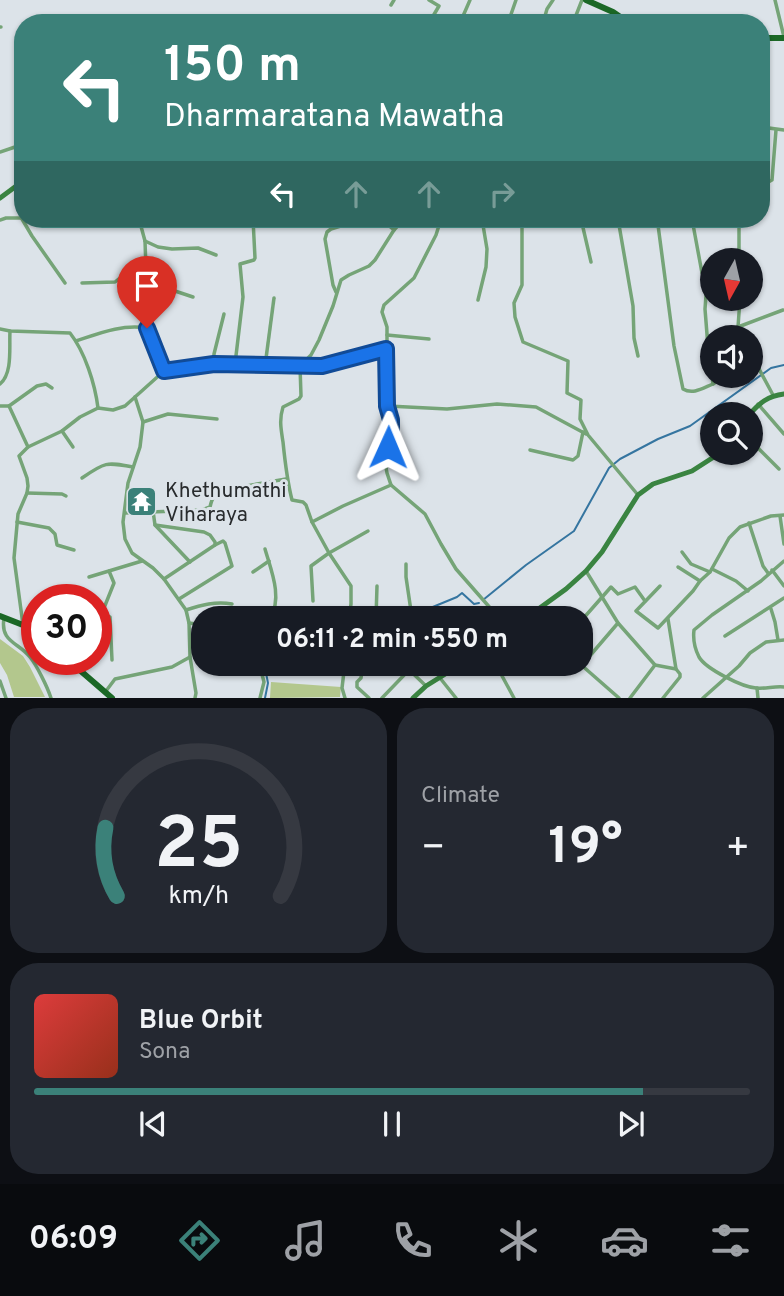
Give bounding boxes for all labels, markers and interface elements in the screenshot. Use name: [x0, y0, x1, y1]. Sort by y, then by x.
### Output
text: 150 m: [164, 37, 301, 99]
icon: left: [49, 42, 140, 133]
text: Dharmaratana Mawatha: [164, 98, 504, 138]
icon: left: [264, 175, 302, 213]
icon: ahead: [337, 175, 375, 213]
icon: ahead: [410, 175, 448, 213]
icon: right: [483, 175, 521, 213]
north arrow: [700, 248, 763, 312]
map controls: [700, 248, 763, 465]
pin: [117, 256, 177, 328]
icon: arrive: [128, 267, 166, 305]
button: sound: [700, 325, 763, 388]
button: search: [700, 402, 763, 465]
position arrow: [351, 410, 425, 484]
place label: Khethumathi Viharaya: [165, 478, 287, 529]
temple icon: Khethumathi Viharaya: [125, 485, 159, 519]
speed limit sign: 30: [21, 584, 112, 675]
text: 06:11 · 2 min · 550 m: [276, 624, 508, 657]
text: Climate: [421, 782, 500, 811]
text: 25: [154, 803, 243, 895]
text: 19°: [548, 816, 623, 882]
text: −: [421, 825, 446, 874]
text: +: [725, 825, 750, 874]
text: km/h: [168, 881, 229, 913]
text: Blue Orbit: [139, 1005, 263, 1038]
text: Sona: [139, 1038, 190, 1067]
icon: previous: [134, 1105, 172, 1143]
icon: pause: [373, 1105, 411, 1143]
icon: next: [612, 1105, 650, 1143]
icon: directions: [175, 1216, 224, 1265]
icon: music: [281, 1216, 330, 1265]
icon: phone: [388, 1216, 437, 1265]
icon: climate: [494, 1216, 543, 1265]
icon: car: [600, 1216, 649, 1265]
icon: filters: [706, 1216, 755, 1265]
text: 06:09: [29, 1220, 118, 1260]

